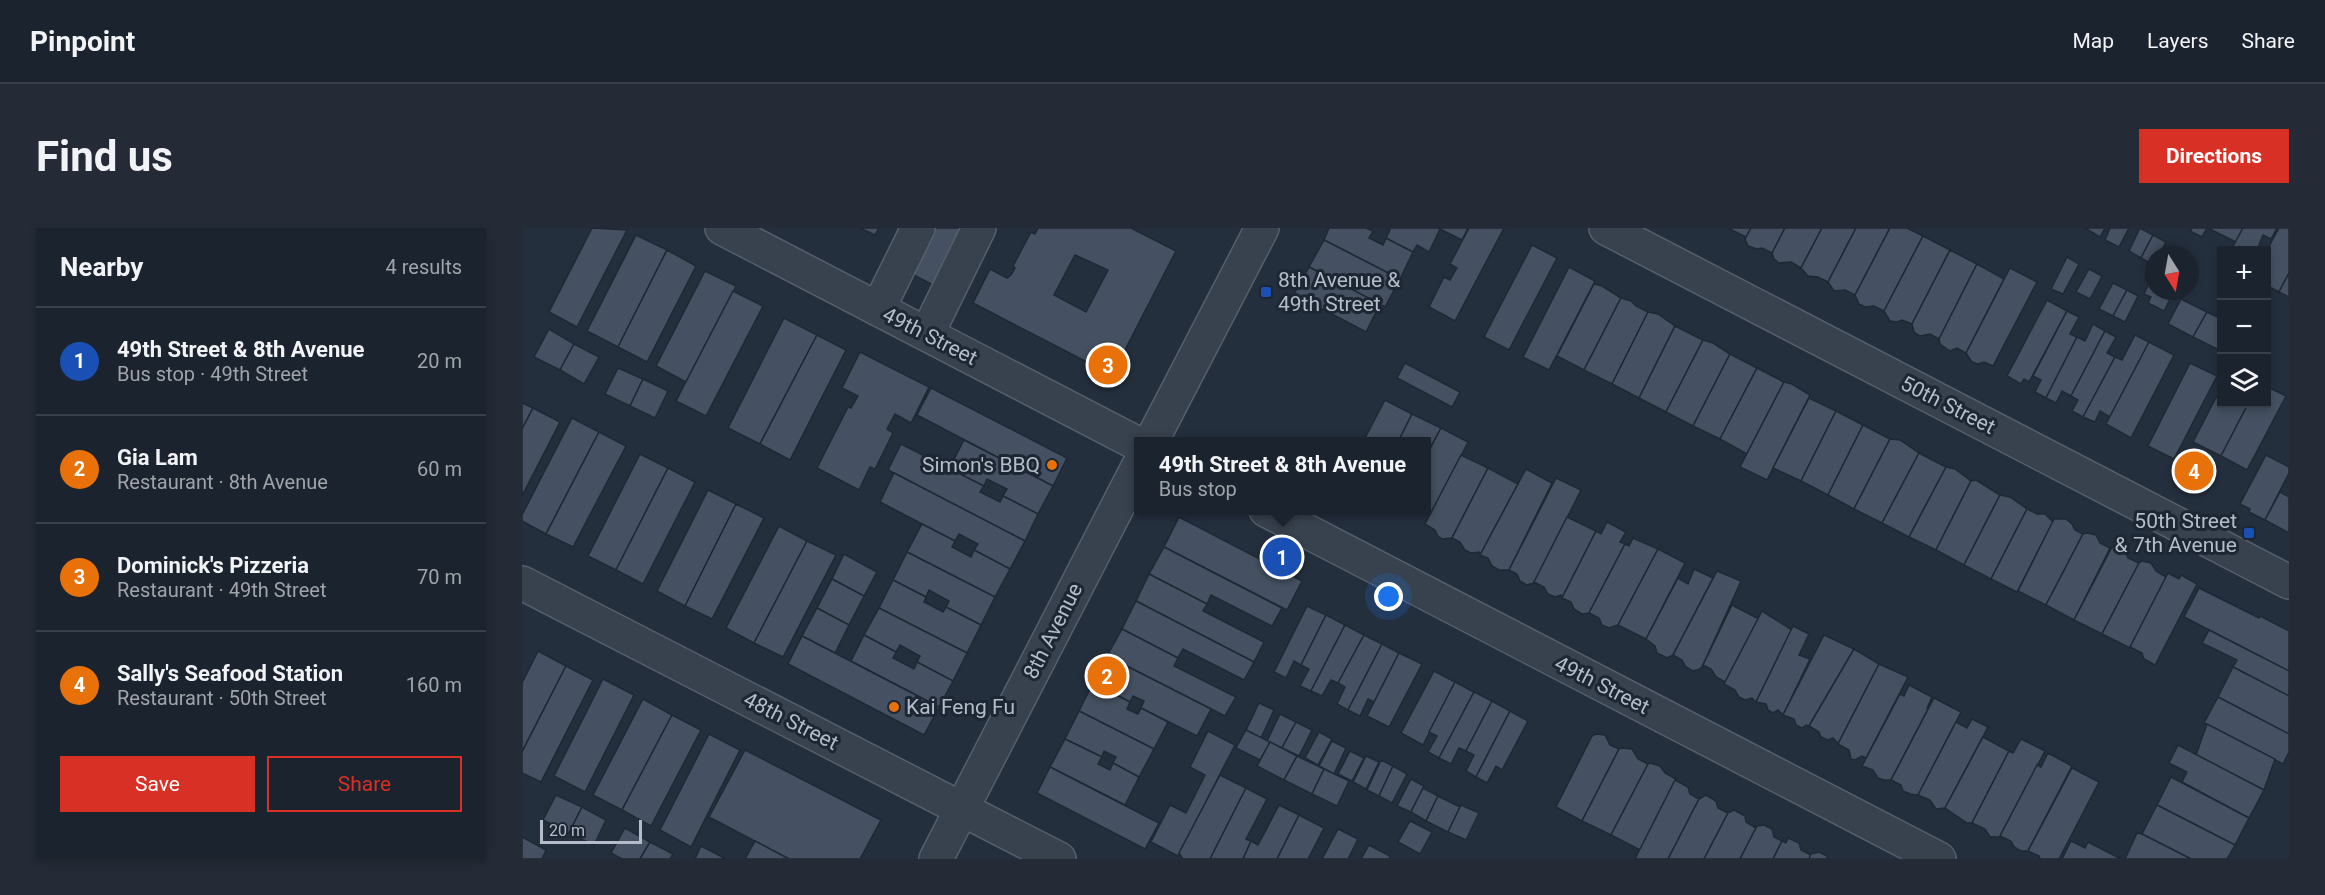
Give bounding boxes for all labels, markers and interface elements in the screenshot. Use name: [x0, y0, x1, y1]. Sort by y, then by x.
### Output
text: Pinpoint: [30, 25, 135, 58]
text: Map: [2072, 29, 2114, 53]
text: Layers: [2147, 29, 2208, 53]
text: Share: [2241, 29, 2295, 53]
button: Directions: [2139, 129, 2289, 183]
text: Find us: [36, 132, 173, 181]
north arrow: [2145, 246, 2199, 300]
map controls: [2217, 246, 2271, 408]
button: +: [2217, 246, 2271, 300]
text: Nearby: [60, 252, 143, 282]
text: 4 results: [386, 255, 462, 279]
place label: 8th Avenue & 49th Street: [1278, 268, 1400, 316]
marker: 8th Avenue & 49th Street: [1259, 285, 1273, 299]
button: −: [2217, 300, 2271, 354]
street label: 49th Street: [879, 302, 981, 370]
text: 49th Street & 8th Avenue: [117, 337, 364, 362]
pin: 3: [1088, 342, 1128, 388]
text: 1: [74, 349, 85, 373]
text: 20 m: [417, 349, 462, 373]
button: layers: [2217, 354, 2271, 408]
text: Bus stop · 49th Street: [117, 362, 308, 386]
street label: 50th Street: [1897, 371, 1999, 439]
popup: [1134, 437, 1431, 515]
text: Gia Lam: [117, 445, 198, 470]
pin: 4: [2174, 448, 2214, 494]
text: 49th Street & 8th Avenue: [1159, 452, 1406, 477]
place label: Simon's BBQ: [922, 453, 1040, 477]
text: 2: [74, 457, 85, 481]
text: 60 m: [417, 457, 462, 481]
marker: Simon's BBQ: [1045, 458, 1059, 472]
text: Restaurant · 8th Avenue: [117, 470, 328, 494]
text: Bus stop: [1159, 477, 1237, 501]
place label: 50th Street & 7th Avenue: [2115, 509, 2237, 557]
marker: 50th Street & 7th Avenue: [2242, 526, 2256, 540]
pin: 1: [1262, 534, 1302, 580]
text: Dominick's Pizzeria: [117, 553, 309, 578]
text: 3: [74, 565, 85, 589]
text: 70 m: [417, 565, 462, 589]
text: Restaurant · 49th Street: [117, 578, 326, 602]
street label: 8th Avenue: [1019, 579, 1087, 683]
your location: [1374, 582, 1403, 611]
street label: 49th Street: [1551, 651, 1653, 719]
pin: 2: [1088, 654, 1126, 698]
text: Sally's Seafood Station: [117, 661, 343, 686]
text: 4: [74, 673, 85, 697]
text: 160 m: [406, 673, 462, 697]
text: Restaurant · 50th Street: [117, 686, 326, 710]
street label: 48th Street: [740, 687, 842, 755]
place label: Kai Feng Fu: [906, 695, 1015, 719]
marker: Kai Feng Fu: [887, 700, 901, 714]
button: Save: [60, 756, 255, 812]
button: Share: [267, 756, 462, 812]
scale bar: [540, 817, 642, 844]
text: 20 m: [549, 821, 585, 840]

